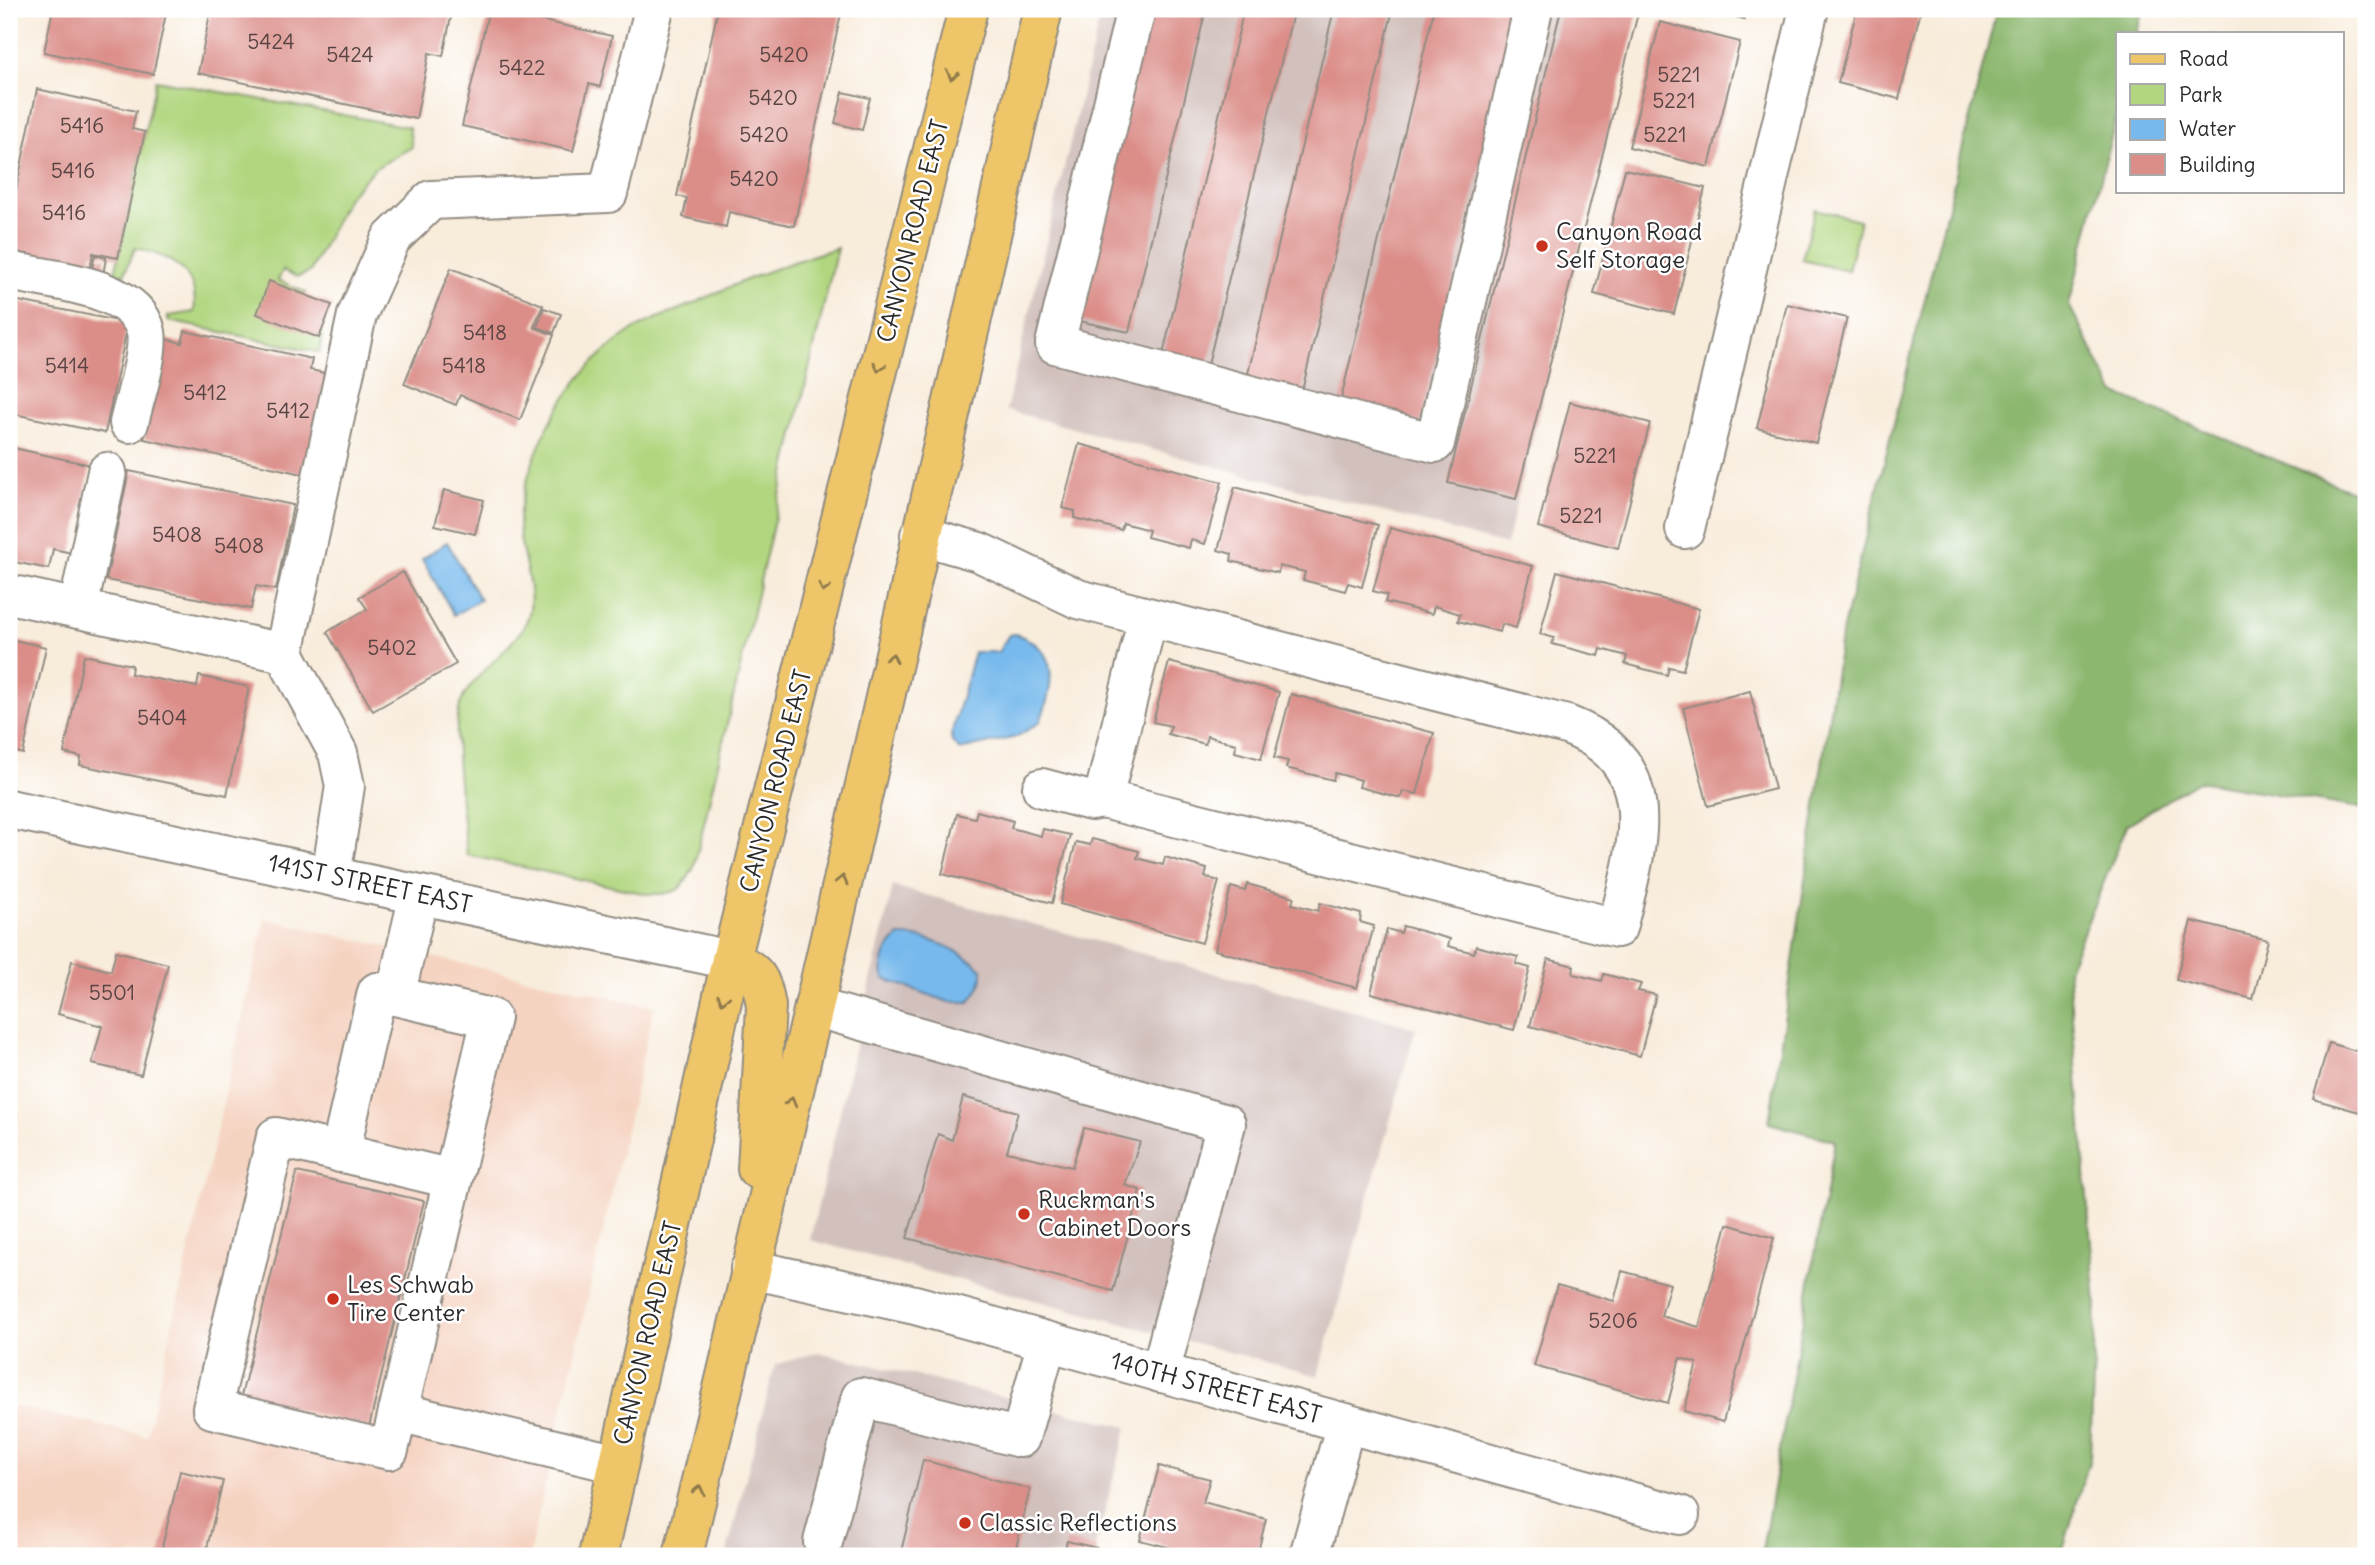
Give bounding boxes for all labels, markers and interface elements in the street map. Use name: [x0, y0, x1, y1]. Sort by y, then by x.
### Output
house number: 5424: [247, 28, 295, 55]
legend: [2116, 32, 2344, 192]
house number: 5424: [326, 41, 374, 68]
house number: 5420: [759, 41, 809, 68]
text: Road: [2179, 45, 2228, 72]
house number: 5422: [498, 54, 546, 81]
house number: 5221: [1657, 61, 1701, 88]
one-way arrow: [946, 69, 960, 81]
text: Park: [2179, 81, 2222, 108]
house number: 5420: [748, 84, 798, 111]
house number: 5221: [1652, 87, 1696, 114]
house number: 5416: [60, 112, 104, 139]
text: Water: [2179, 115, 2237, 142]
street label: CANYON ROAD EAST: [870, 116, 954, 345]
house number: 5420: [739, 121, 789, 148]
house number: 5221: [1643, 121, 1687, 148]
text: Building: [2179, 151, 2255, 178]
house number: 5416: [51, 157, 95, 184]
house number: 5420: [729, 165, 779, 192]
house number: 5416: [42, 199, 86, 226]
place label: Canyon Road Self Storage: [1556, 216, 1702, 274]
marker: Canyon Road Self Storage: [1534, 238, 1550, 254]
house number: 5418: [463, 319, 507, 346]
house number: 5414: [45, 352, 89, 379]
house number: 5418: [442, 352, 486, 379]
one-way arrow: [873, 361, 887, 373]
house number: 5412: [183, 379, 227, 406]
house number: 5412: [266, 397, 310, 424]
house number: 5221: [1573, 442, 1617, 469]
house number: 5221: [1559, 502, 1603, 529]
house number: 5408: [152, 521, 202, 548]
house number: 5408: [214, 532, 264, 559]
one-way arrow: [818, 582, 832, 594]
house number: 5402: [367, 634, 417, 661]
one-way arrow: [884, 652, 899, 664]
street label: CANYON ROAD EAST: [733, 666, 817, 895]
house number: 5404: [137, 704, 187, 731]
street label: 141ST STREET EAST: [266, 847, 475, 919]
one-way arrow: [834, 874, 849, 886]
house number: 5501: [89, 979, 135, 1006]
one-way arrow: [716, 993, 731, 1005]
one-way arrow: [783, 1096, 797, 1108]
place label: Ruckman's Cabinet Doors: [1038, 1184, 1191, 1242]
marker: Ruckman's Cabinet Doors: [1016, 1206, 1032, 1222]
street label: CANYON ROAD EAST: [607, 1218, 687, 1448]
place label: Les Schwab Tire Center: [347, 1269, 474, 1327]
marker: Les Schwab Tire Center: [325, 1291, 341, 1307]
house number: 5206: [1588, 1307, 1638, 1334]
street label: 140TH STREET EAST: [1108, 1344, 1325, 1430]
one-way arrow: [691, 1484, 705, 1496]
place label: Classic Reflections: [979, 1507, 1177, 1537]
marker: Classic Reflections: [957, 1515, 973, 1531]

